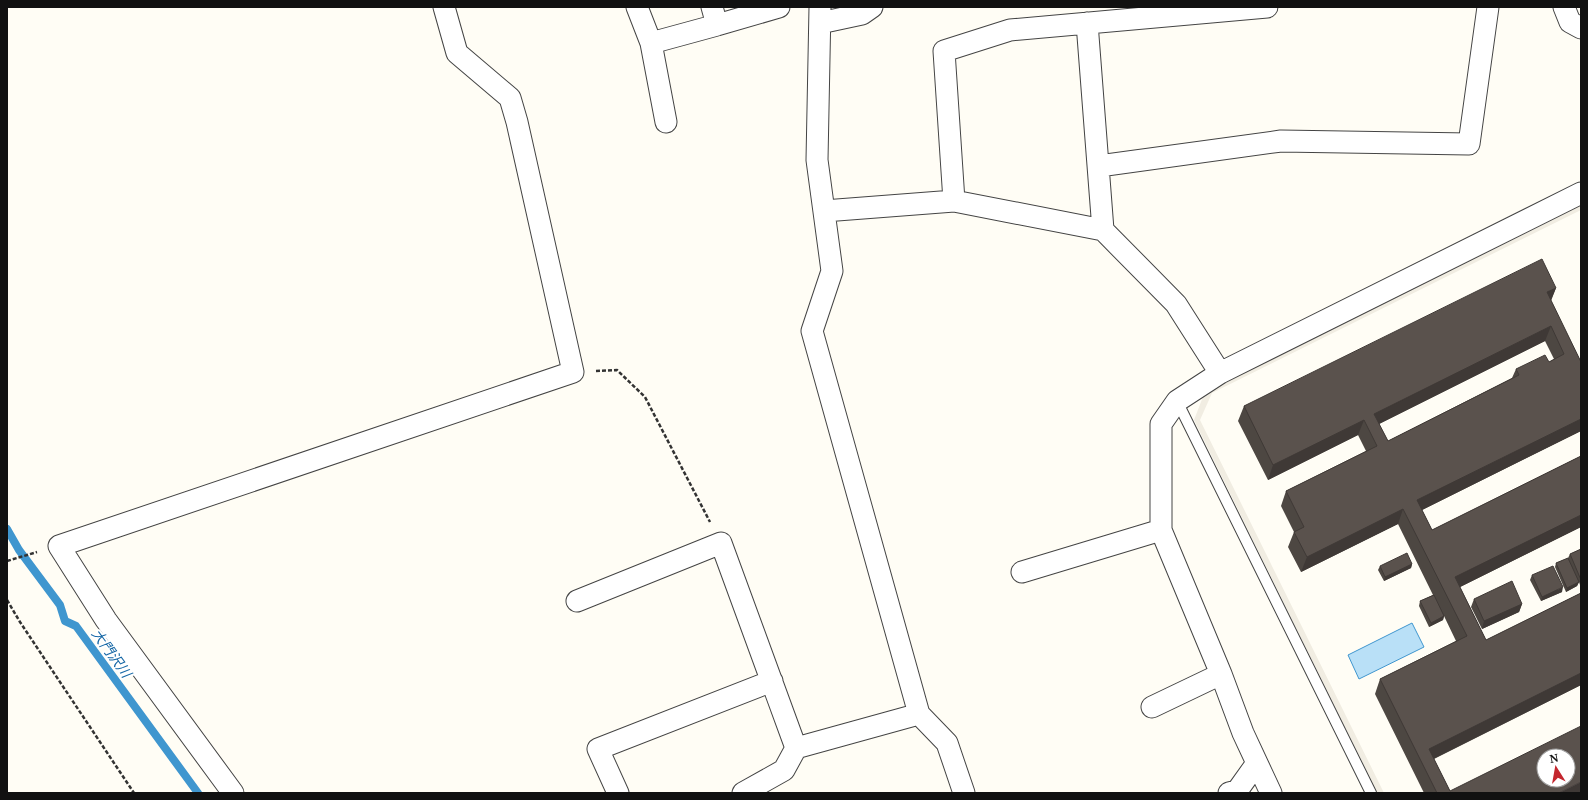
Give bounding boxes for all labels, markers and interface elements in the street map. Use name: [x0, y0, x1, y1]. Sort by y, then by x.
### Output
water label: 大門沢川: [88, 625, 137, 683]
north arrow: [1536, 748, 1576, 788]
text: N: [1548, 749, 1560, 766]

